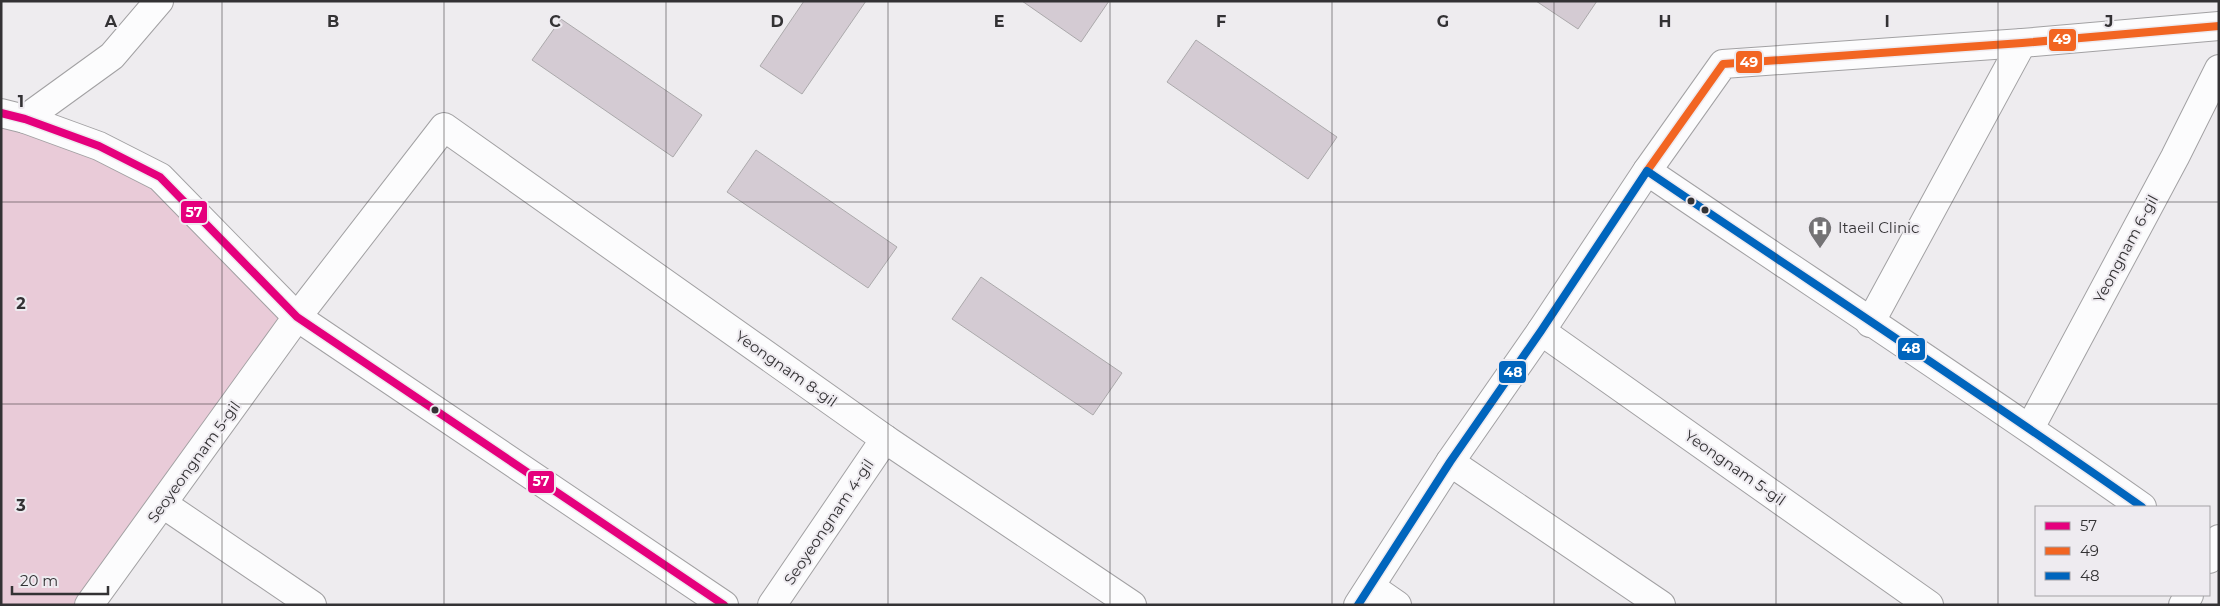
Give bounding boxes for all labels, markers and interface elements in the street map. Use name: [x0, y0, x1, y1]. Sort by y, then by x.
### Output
text: A: [104, 12, 118, 31]
text: B: [327, 12, 339, 31]
text: C: [549, 12, 561, 31]
text: D: [770, 12, 784, 31]
text: E: [994, 12, 1004, 31]
text: F: [1216, 12, 1226, 31]
text: G: [1437, 12, 1449, 31]
text: H: [1659, 12, 1671, 31]
text: I: [1884, 12, 1890, 31]
text: J: [2104, 12, 2113, 31]
line badge: 49: [2048, 28, 2077, 52]
text: 49: [2053, 30, 2071, 48]
line badge: 49: [1735, 50, 1763, 74]
text: 49: [1740, 53, 1758, 71]
text: 1: [18, 92, 24, 111]
street label: Yeongnam 6-gil: [2089, 191, 2162, 306]
unlabelled marker: [1686, 196, 1696, 206]
line badge: 57: [180, 200, 208, 224]
text: 57: [186, 203, 203, 221]
unlabelled marker: [1700, 205, 1710, 215]
hospital icon: Itaeil Clinic: [1807, 215, 1833, 249]
place label: Itaeil Clinic: [1838, 218, 1920, 237]
text: 2: [16, 294, 26, 313]
street label: Yeongnam 8-gil: [732, 326, 841, 411]
line badge: 48: [1897, 337, 1926, 361]
text: 48: [1901, 339, 1921, 357]
line badge: 48: [1498, 360, 1527, 384]
text: 48: [1503, 363, 1523, 381]
street label: Seoyeongnam 5-gil: [143, 397, 244, 526]
unlabelled marker: [430, 405, 440, 415]
street label: Yeongnam 5-gil: [1681, 426, 1790, 510]
street label: Seoyeongnam 4-gil: [779, 455, 878, 588]
line badge: 57: [527, 470, 555, 494]
text: 57: [533, 472, 550, 490]
text: 3: [15, 496, 26, 515]
legend: [2035, 506, 2210, 596]
text: 57: [2080, 516, 2097, 535]
text: 49: [2080, 541, 2099, 560]
scale bar: [12, 564, 109, 596]
text: 48: [2080, 566, 2100, 585]
text: 20 m: [20, 571, 58, 590]

